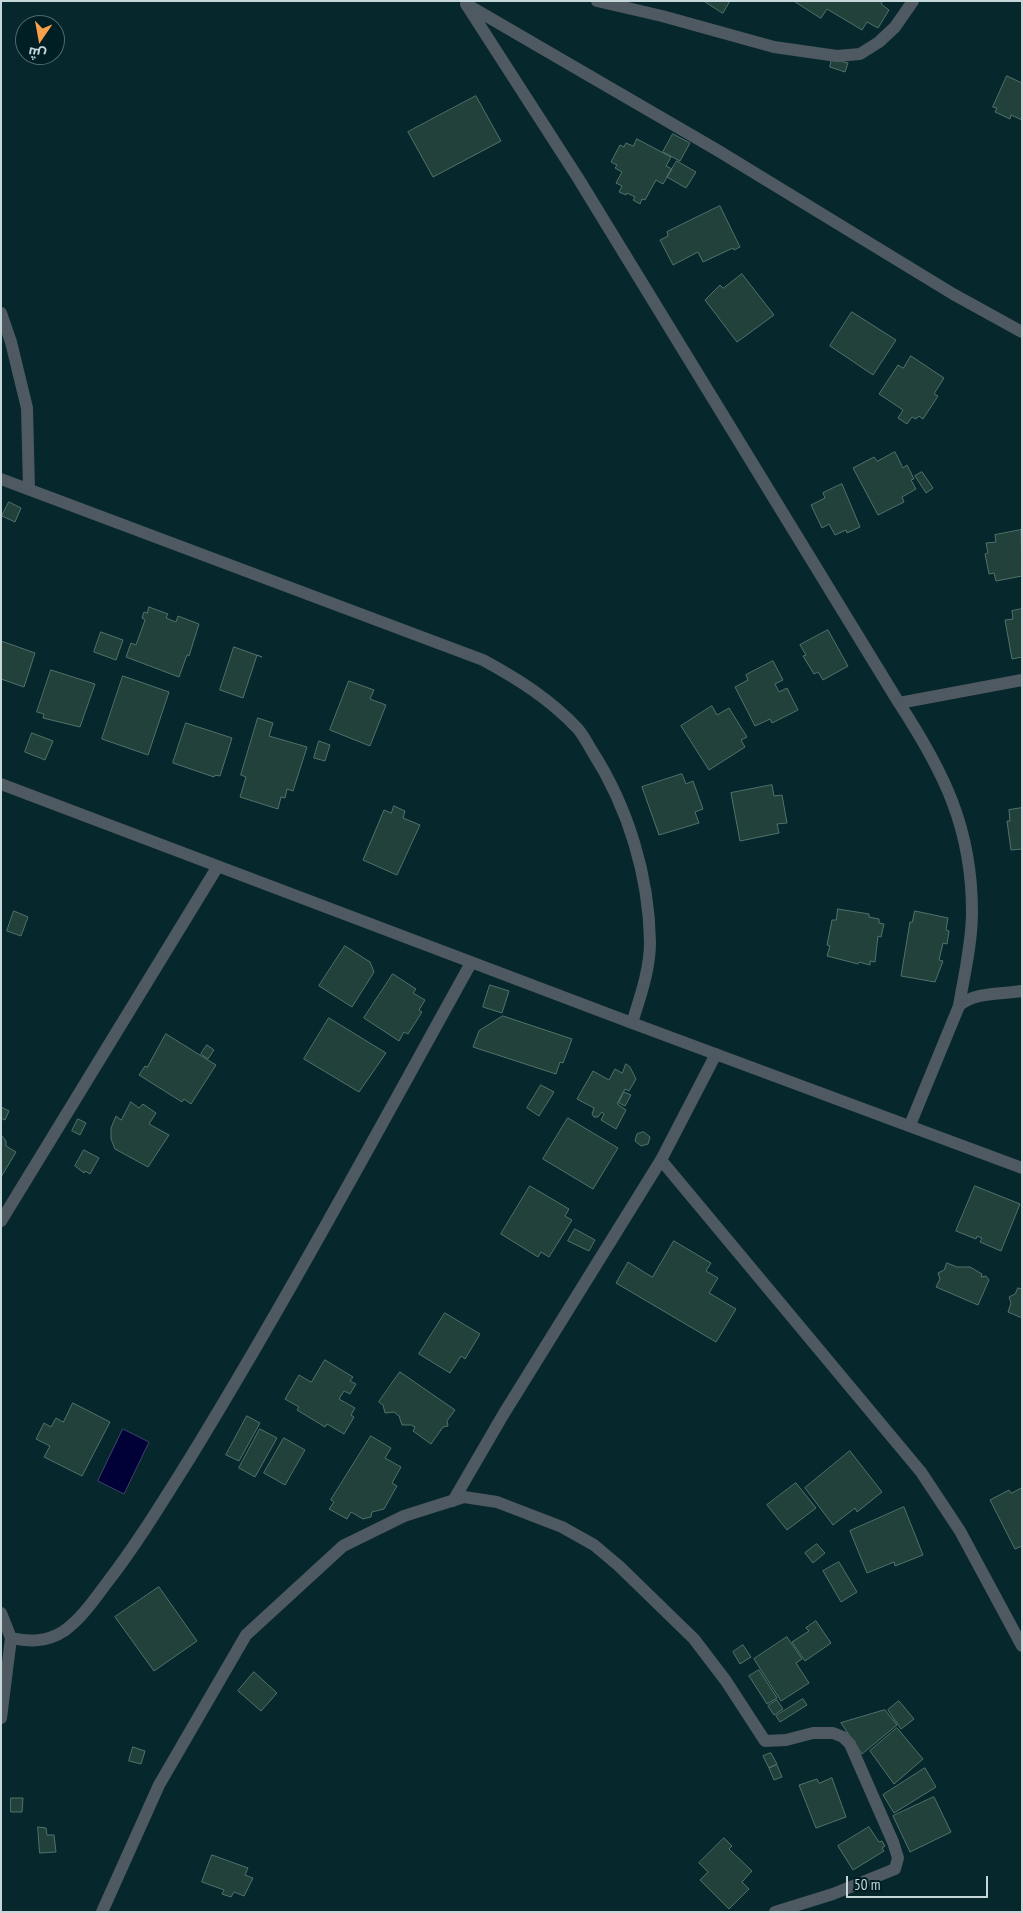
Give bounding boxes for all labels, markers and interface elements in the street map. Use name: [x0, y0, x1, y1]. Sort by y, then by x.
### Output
north arrow: [15, 15, 65, 65]
text: ش: [26, 43, 48, 64]
scale bar: [848, 1866, 990, 1898]
text: 50 m: [854, 1875, 880, 1894]

